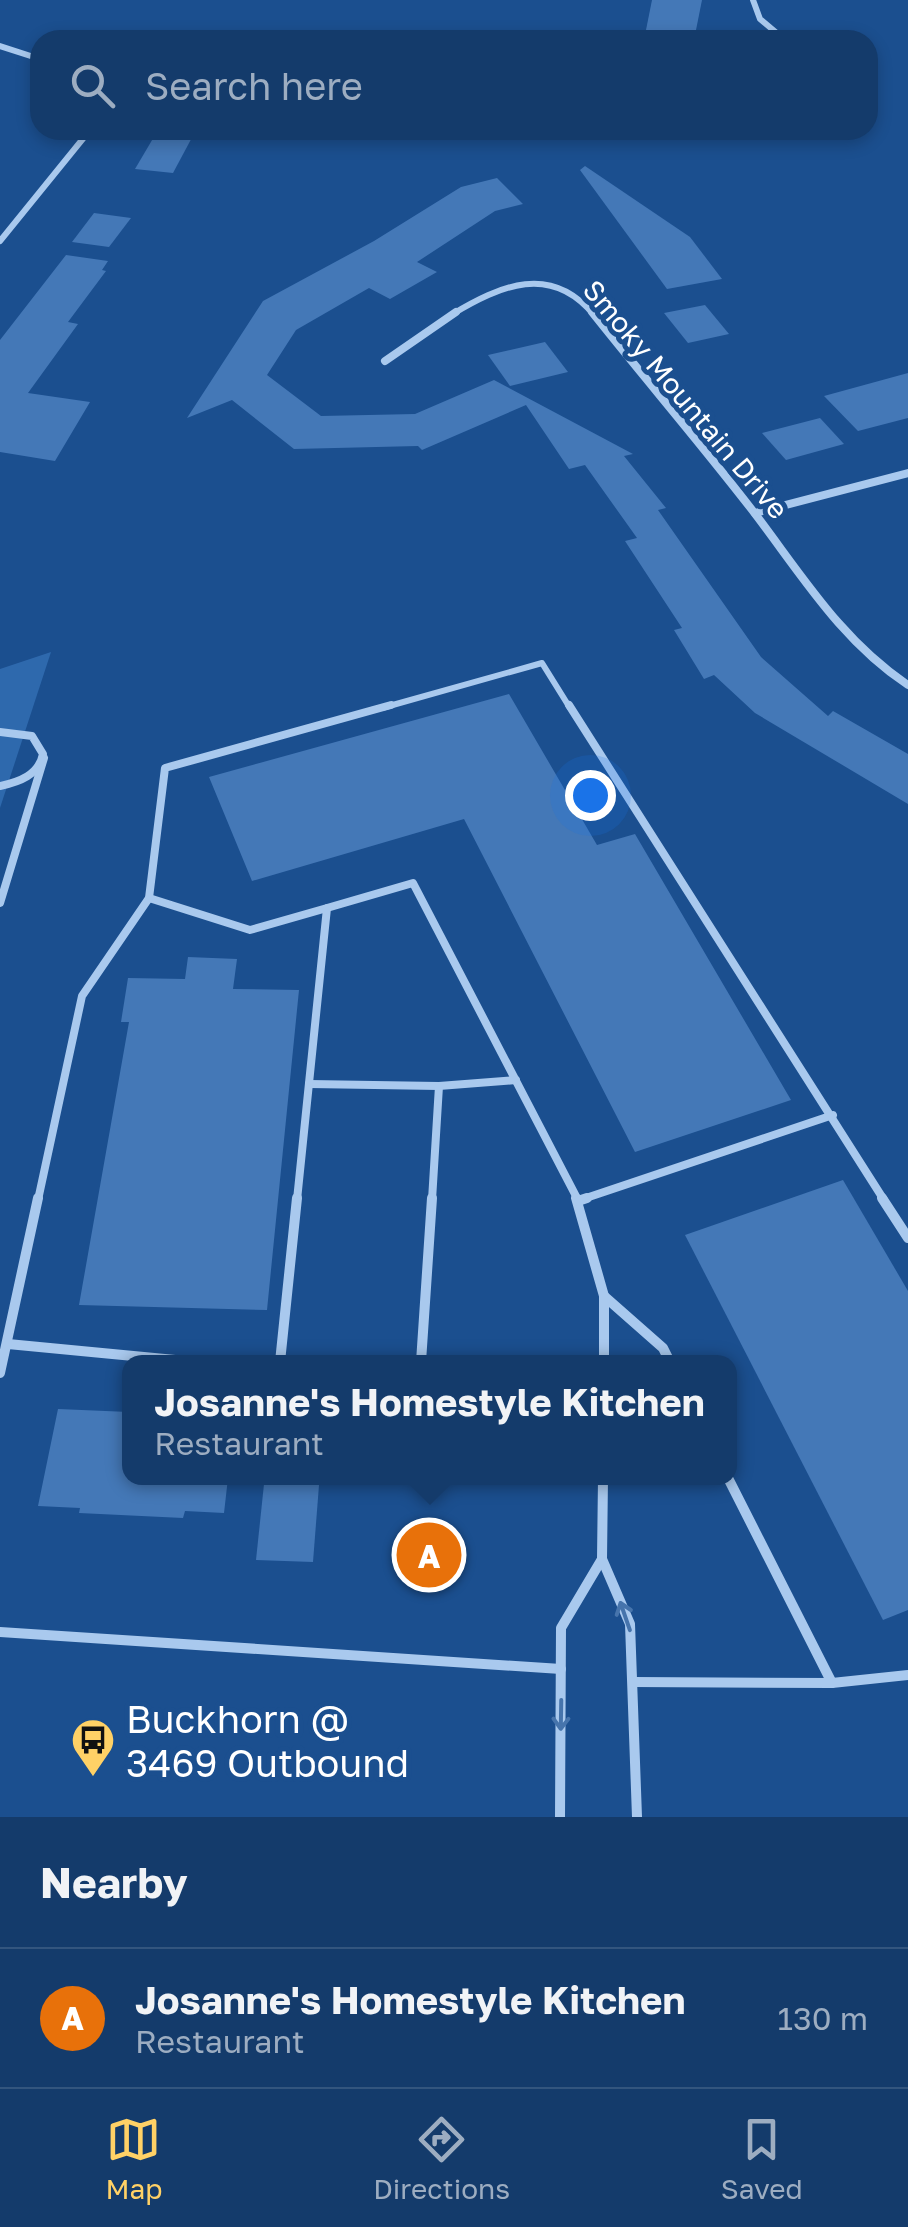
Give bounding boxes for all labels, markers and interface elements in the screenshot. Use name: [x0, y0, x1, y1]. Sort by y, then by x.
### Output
search box: [30, 30, 878, 140]
icon: search: [65, 58, 120, 113]
text: Search here: [145, 63, 363, 108]
street label: Smoky Mountain Drive: [577, 273, 795, 525]
your location: [565, 770, 616, 821]
popup: [122, 1355, 737, 1485]
text: Josanne's Homestyle Kitchen: [154, 1379, 705, 1424]
text: Restaurant: [154, 1424, 324, 1462]
pin: A: [396, 1518, 462, 1592]
one-way arrow: [615, 1600, 633, 1632]
place label: Buckhorn @ 3469 Outbound: [126, 1696, 409, 1785]
one-way arrow: [551, 1699, 570, 1731]
bus stop icon: Buckhorn @ 3469 Outbound: [70, 1717, 116, 1778]
text: Nearby: [40, 1857, 188, 1907]
text: Josanne's Homestyle Kitchen: [135, 1977, 685, 2022]
text: A: [61, 1999, 84, 2037]
text: 130 m: [778, 1999, 868, 2037]
text: Restaurant: [135, 2022, 305, 2060]
tab: Map: [105, 2112, 163, 2205]
tab: Directions: [373, 2112, 510, 2205]
tab: Saved: [721, 2112, 803, 2205]

